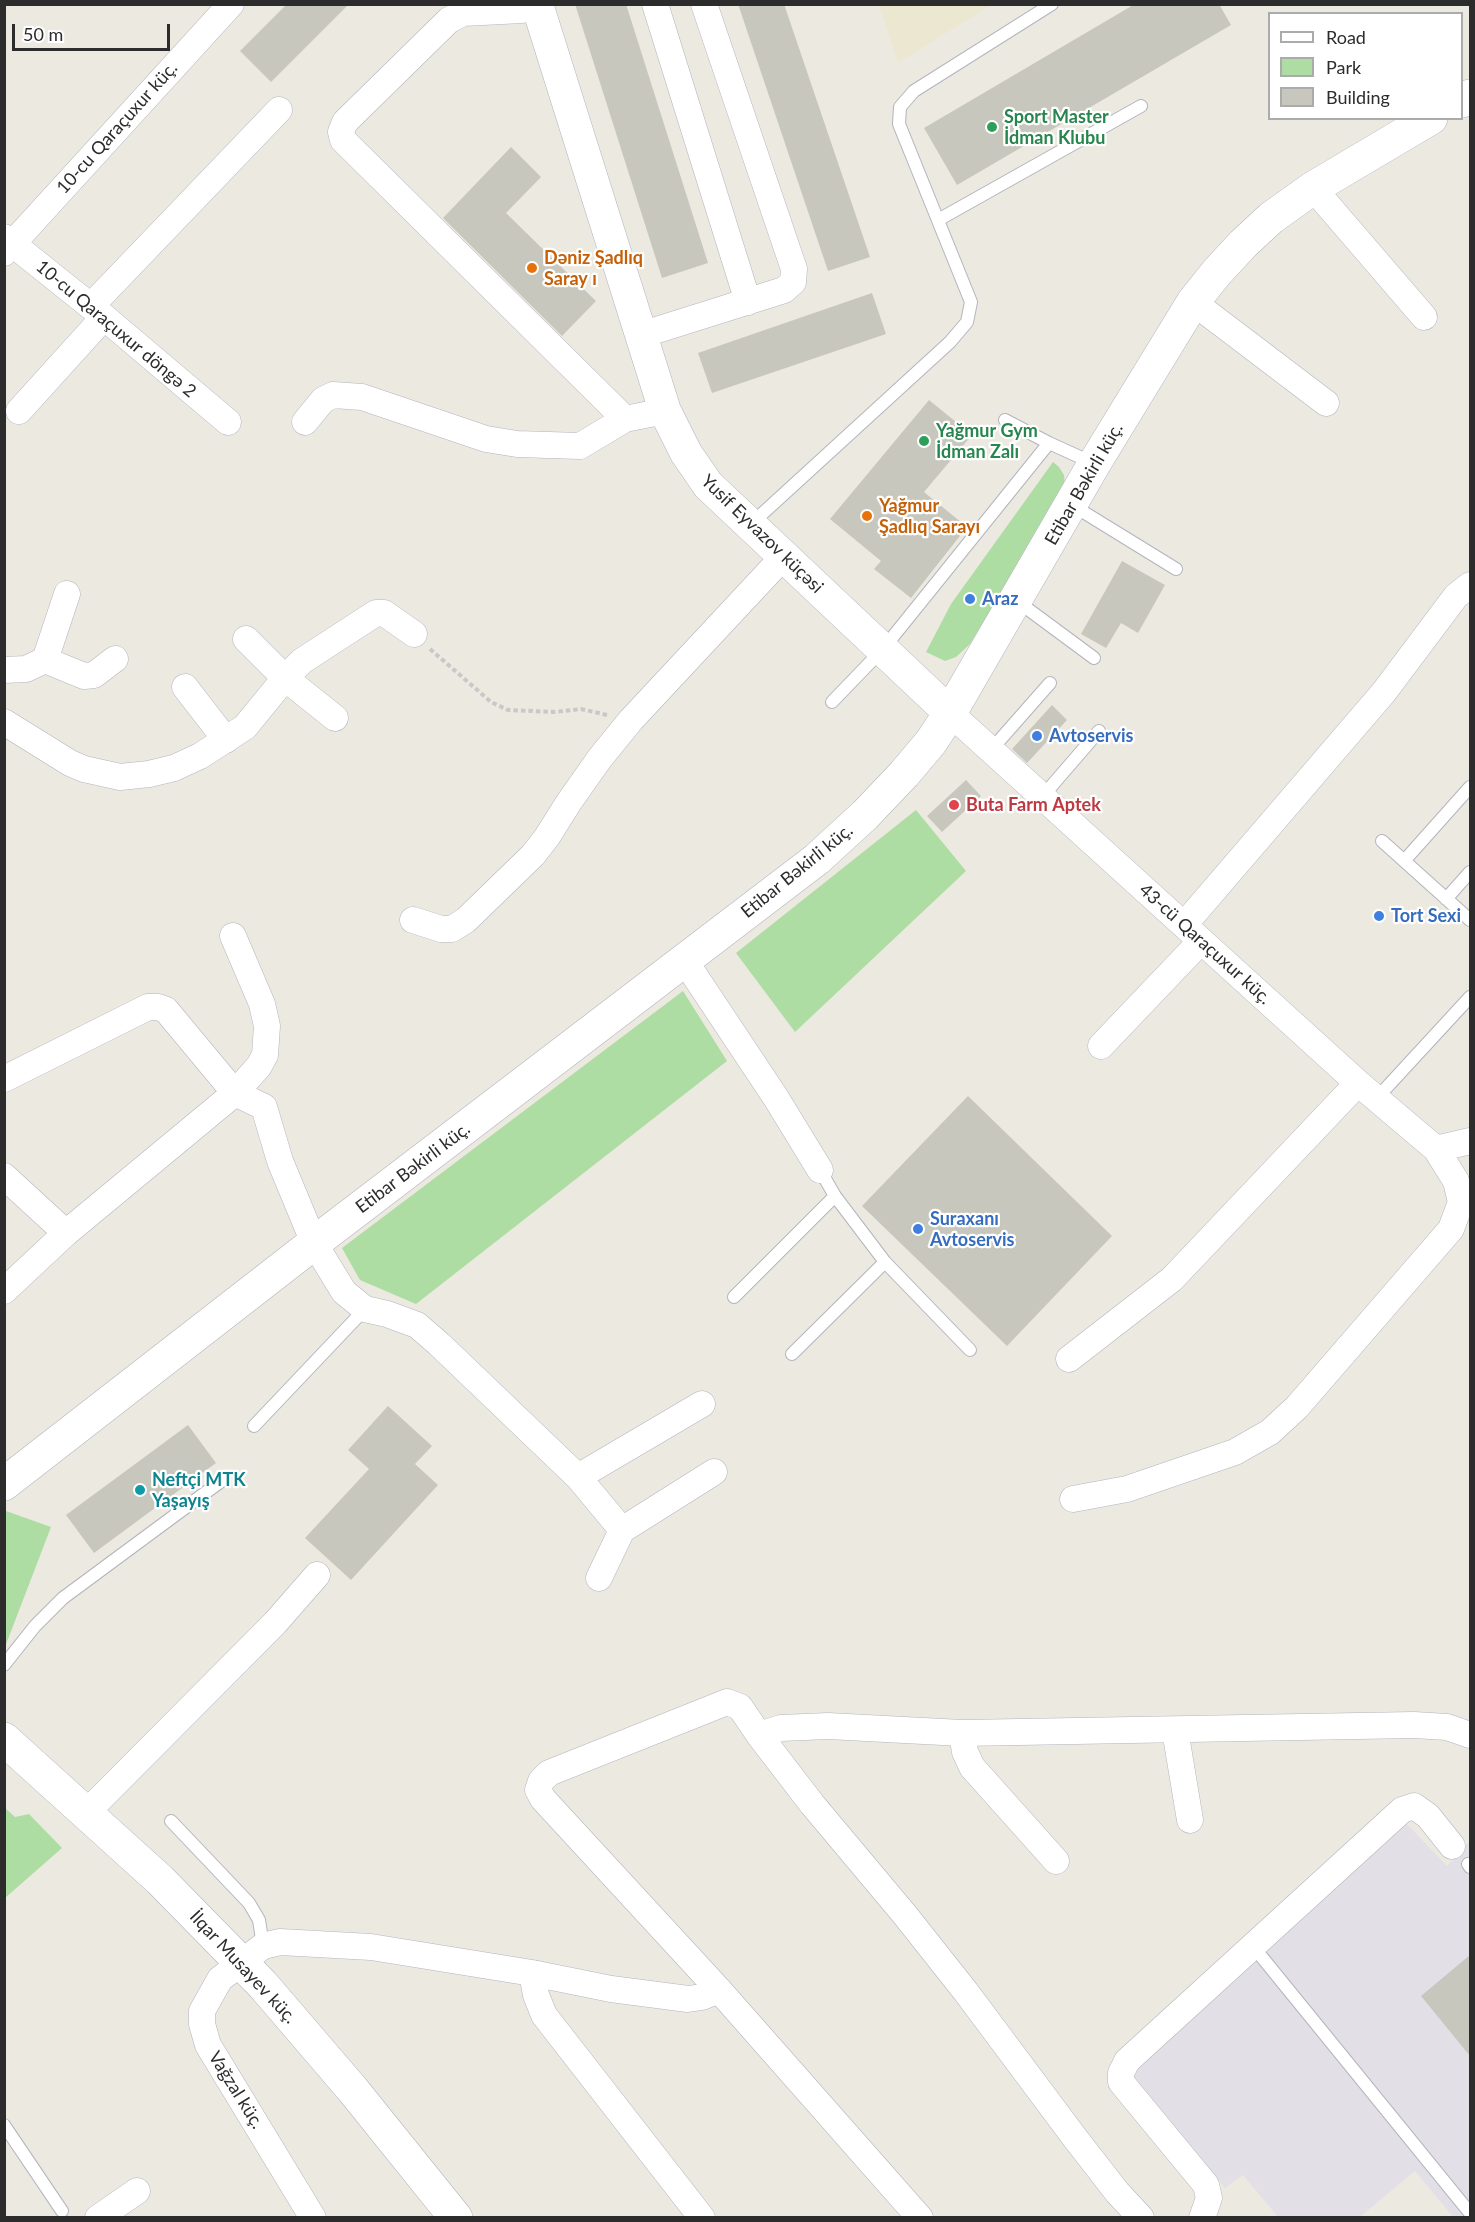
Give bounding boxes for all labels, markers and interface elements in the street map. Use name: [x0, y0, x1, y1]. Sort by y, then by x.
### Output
scale bar: [15, 12, 172, 50]
legend: [1268, 12, 1463, 120]
text: 50 m: [23, 23, 63, 45]
text: Road: [1326, 26, 1366, 48]
text: Park: [1326, 56, 1361, 78]
street label: 10-cu Qaraçuxur küç.: [52, 58, 182, 198]
text: Building: [1326, 86, 1390, 108]
place label: Sport Master İdman Klubu: [1004, 106, 1109, 148]
marker: Sport Master İdman Klubu: [985, 120, 999, 134]
place label: Dəniz Şadlıq Saray ı: [544, 247, 643, 290]
street label: 10-cu Qaraçuxur döngə 2: [32, 256, 200, 402]
marker: Dəniz Şadlıq Saray ı: [525, 261, 539, 275]
street label: Etibar Bəkirli küç.: [1040, 419, 1128, 549]
place label: Yağmur Gym İdman Zalı: [936, 420, 1038, 462]
marker: Yağmur Gym İdman Zalı: [917, 434, 931, 448]
street label: Yusif Eyvazov küçəsi: [696, 470, 828, 598]
place label: Yağmur Şadlıq Sarayı: [879, 495, 980, 538]
marker: Yağmur Şadlıq Sarayı: [860, 509, 874, 523]
place label: Araz: [982, 588, 1018, 610]
marker: Araz: [963, 592, 977, 606]
place label: Avtoservis: [1049, 725, 1133, 747]
marker: Avtoservis: [1030, 729, 1044, 743]
place label: Buta Farm Aptek: [966, 794, 1101, 816]
marker: Buta Farm Aptek: [947, 798, 961, 812]
street label: Etibar Bəkirli küç.: [737, 819, 857, 923]
street label: 43-cü Qaraçuxur küç.: [1135, 879, 1275, 1009]
place label: Tort Sexi: [1391, 905, 1461, 927]
marker: Tort Sexi: [1372, 909, 1386, 923]
street label: Etibar Bəkirli küç.: [352, 1118, 474, 1218]
place label: Suraxanı Avtoservis: [930, 1208, 1014, 1250]
marker: Suraxanı Avtoservis: [911, 1222, 925, 1236]
place label: Neftçi MTK Yaşayış: [152, 1469, 246, 1512]
marker: Neftçi MTK Yaşayış: [133, 1483, 147, 1497]
street label: İlqar Musayev küç.: [185, 1906, 301, 2028]
street label: Vağzal küç.: [204, 2047, 268, 2133]

